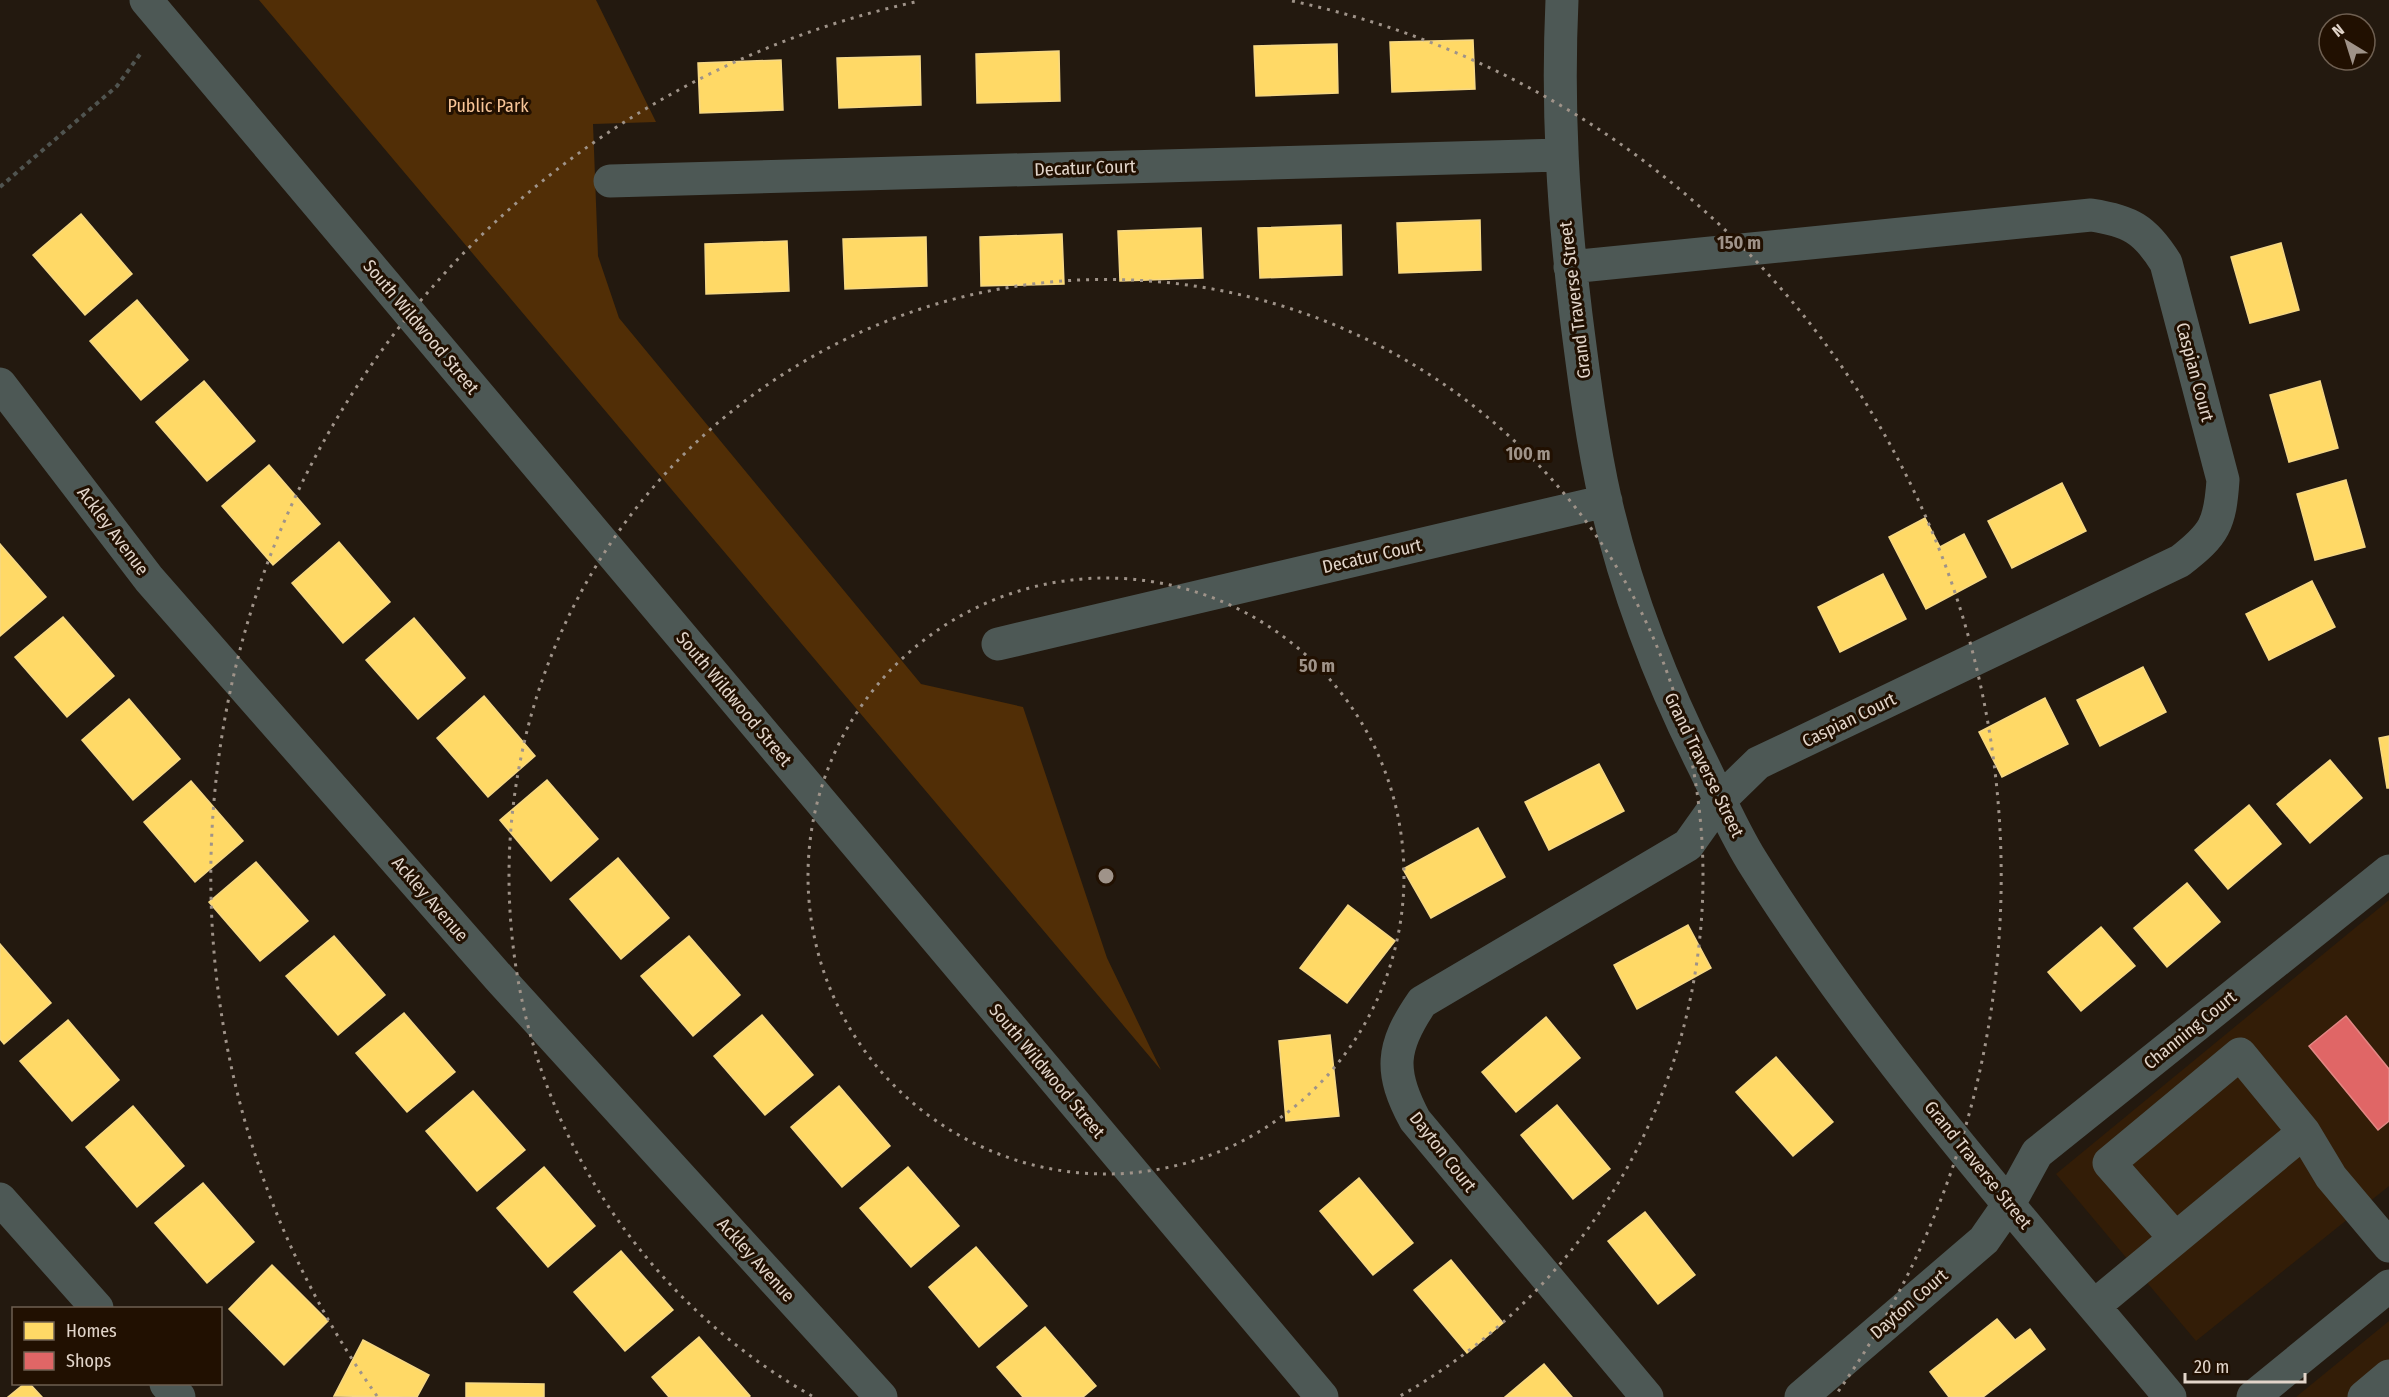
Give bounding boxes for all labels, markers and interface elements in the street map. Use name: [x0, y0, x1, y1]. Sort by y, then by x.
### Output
north arrow: [2317, 12, 2377, 72]
text: N: [2328, 20, 2348, 41]
park label: Public Park: [447, 95, 529, 117]
street label: Decatur Court: [1034, 155, 1136, 181]
street label: Grand Traverse Street: [1554, 220, 1596, 380]
text: 150 m: [1717, 232, 1761, 254]
street label: South Wildwood Street: [358, 255, 484, 399]
street label: Caspian Court: [2171, 320, 2219, 424]
text: 100 m: [1506, 443, 1550, 465]
street label: Ackley Avenue: [73, 482, 154, 580]
street label: Decatur Court: [1320, 534, 1424, 578]
street label: South Wildwood Street: [671, 627, 797, 771]
text: 50 m: [1299, 655, 1335, 677]
street label: Caspian Court: [1798, 688, 1900, 752]
street label: Grand Traverse Street: [1659, 689, 1749, 841]
street label: Ackley Avenue: [387, 852, 473, 946]
centre of rings: [1096, 866, 1116, 886]
street label: Channing Court: [2139, 986, 2241, 1074]
street label: South Wildwood Street: [984, 999, 1110, 1143]
street label: Grand Traverse Street: [1920, 1097, 2036, 1233]
street label: Dayton Court: [1405, 1108, 1481, 1196]
street label: Ackley Avenue: [713, 1213, 800, 1307]
street label: Dayton Court: [1866, 1264, 1952, 1344]
legend: [12, 1307, 222, 1385]
text: Homes: [66, 1320, 117, 1342]
scale bar: [2185, 1346, 2305, 1384]
text: Shops: [66, 1350, 111, 1372]
text: 20 m: [2194, 1356, 2229, 1378]

